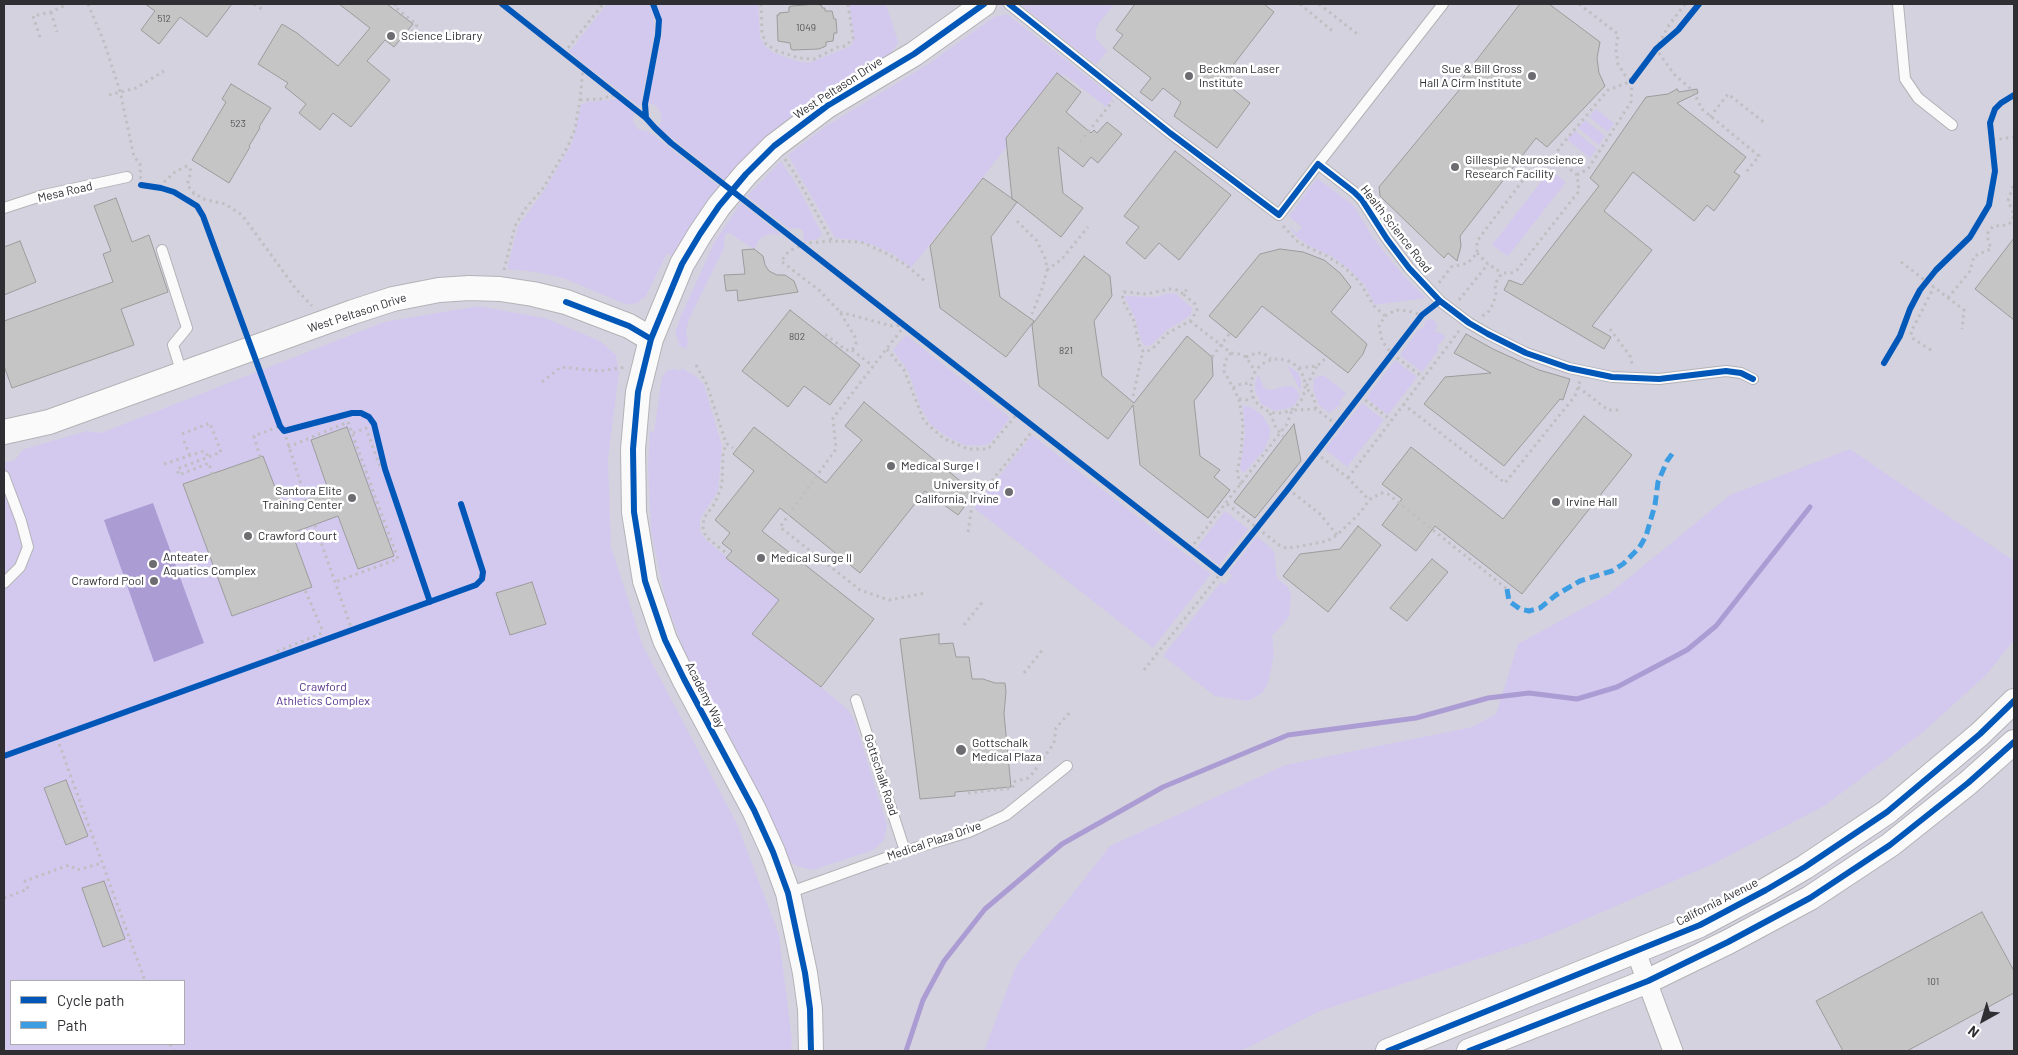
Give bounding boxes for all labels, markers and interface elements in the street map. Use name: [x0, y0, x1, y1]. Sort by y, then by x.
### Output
house number: 512: [157, 13, 171, 25]
house number: 1049: [796, 22, 816, 34]
place label: Science Library: [401, 29, 482, 43]
marker: Science Library: [385, 30, 397, 42]
street label: West Peltason Drive: [791, 54, 885, 122]
place label: Beckman Laser Institute: [1199, 62, 1280, 90]
place label: Sue & Bill Gross Hall A Cirm Institute: [1419, 62, 1522, 90]
marker: Beckman Laser Institute: [1183, 70, 1195, 82]
marker: Sue & Bill Gross Hall A Cirm Institute: [1526, 70, 1538, 82]
house number: 523: [230, 118, 246, 130]
place label: Gillespie Neuroscience Research Facility: [1465, 153, 1584, 181]
marker: Gillespie Neuroscience Research Facility: [1449, 161, 1461, 173]
street label: Mesa Road: [36, 179, 94, 205]
street label: Health Science Road: [1357, 182, 1435, 276]
street label: West Peltason Drive: [306, 290, 408, 336]
house number: 802: [789, 331, 805, 343]
house number: 821: [1059, 345, 1073, 357]
place label: Medical Surge I: [901, 459, 979, 473]
marker: Medical Surge I: [885, 460, 897, 472]
place label: University of California, Irvine: [915, 478, 999, 506]
place label: Santora Elite Training Center: [262, 484, 342, 512]
marker: University of California, Irvine: [1003, 486, 1015, 498]
marker: Santora Elite Training Center: [346, 492, 358, 504]
place label: Irvine Hall: [1566, 495, 1617, 509]
marker: Irvine Hall: [1550, 496, 1562, 508]
place label: Crawford Court: [258, 529, 337, 543]
marker: Crawford Court: [242, 530, 254, 542]
place label: Anteater Aquatics Complex: [163, 550, 256, 578]
place label: Medical Surge II: [771, 551, 852, 565]
marker: Medical Surge II: [755, 552, 767, 564]
marker: Anteater Aquatics Complex: [147, 558, 159, 570]
place label: Crawford Pool: [71, 574, 144, 588]
marker: Crawford Pool: [148, 575, 160, 587]
street label: Academy Way: [682, 660, 728, 730]
park label: Crawford Athletics Complex: [276, 680, 370, 708]
street label: Gottschalk Road: [861, 732, 901, 818]
place label: Gottschalk Medical Plaza: [972, 736, 1042, 764]
marker: Gottschalk Medical Plaza: [954, 743, 968, 757]
street label: Medical Plaza Drive: [885, 818, 983, 864]
street label: California Avenue: [1674, 875, 1760, 929]
house number: 101: [1927, 976, 1939, 988]
legend: [10, 980, 185, 1045]
text: Cycle path: [57, 991, 124, 1009]
north arrow: [1958, 995, 2008, 1045]
text: Path: [57, 1016, 87, 1034]
text: N: [1964, 1023, 1982, 1042]

